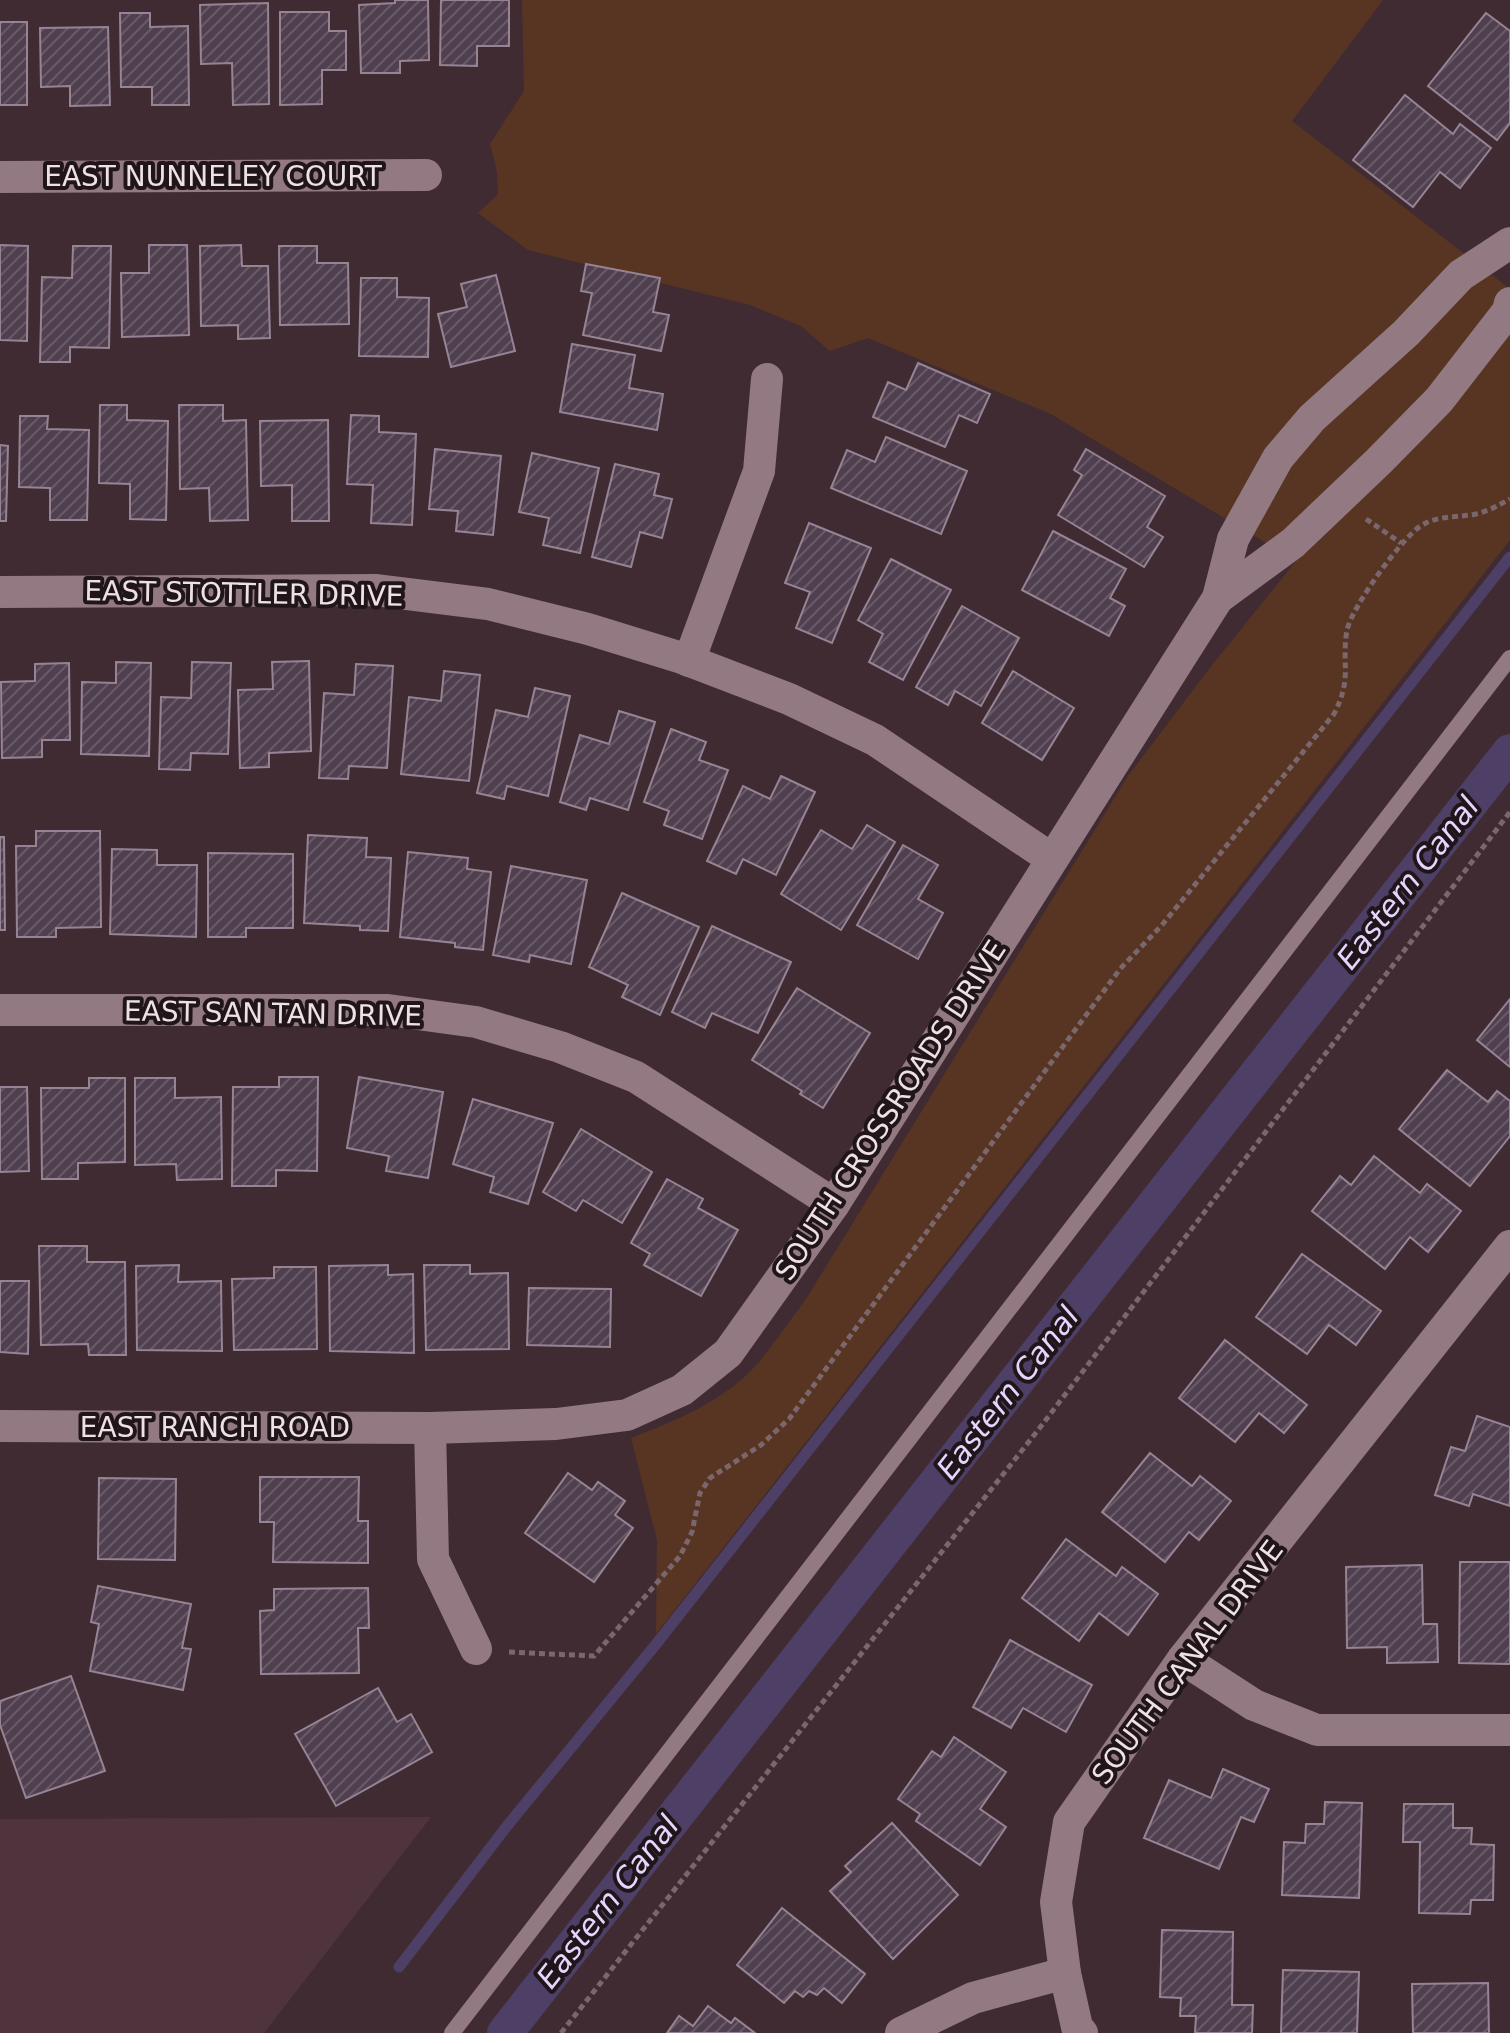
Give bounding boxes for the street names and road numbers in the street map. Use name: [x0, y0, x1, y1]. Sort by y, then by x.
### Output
street label: EAST NUNNELEY COURT: [44, 160, 383, 193]
street label: EAST STOTTLER DRIVE: [84, 574, 404, 613]
street label: SOUTH CROSSROADS DRIVE: [768, 934, 1013, 1286]
street label: EAST SAN TAN DRIVE: [124, 994, 422, 1033]
street label: EAST RANCH ROAD: [80, 1411, 350, 1444]
street label: SOUTH CANAL DRIVE: [1085, 1534, 1290, 1791]

